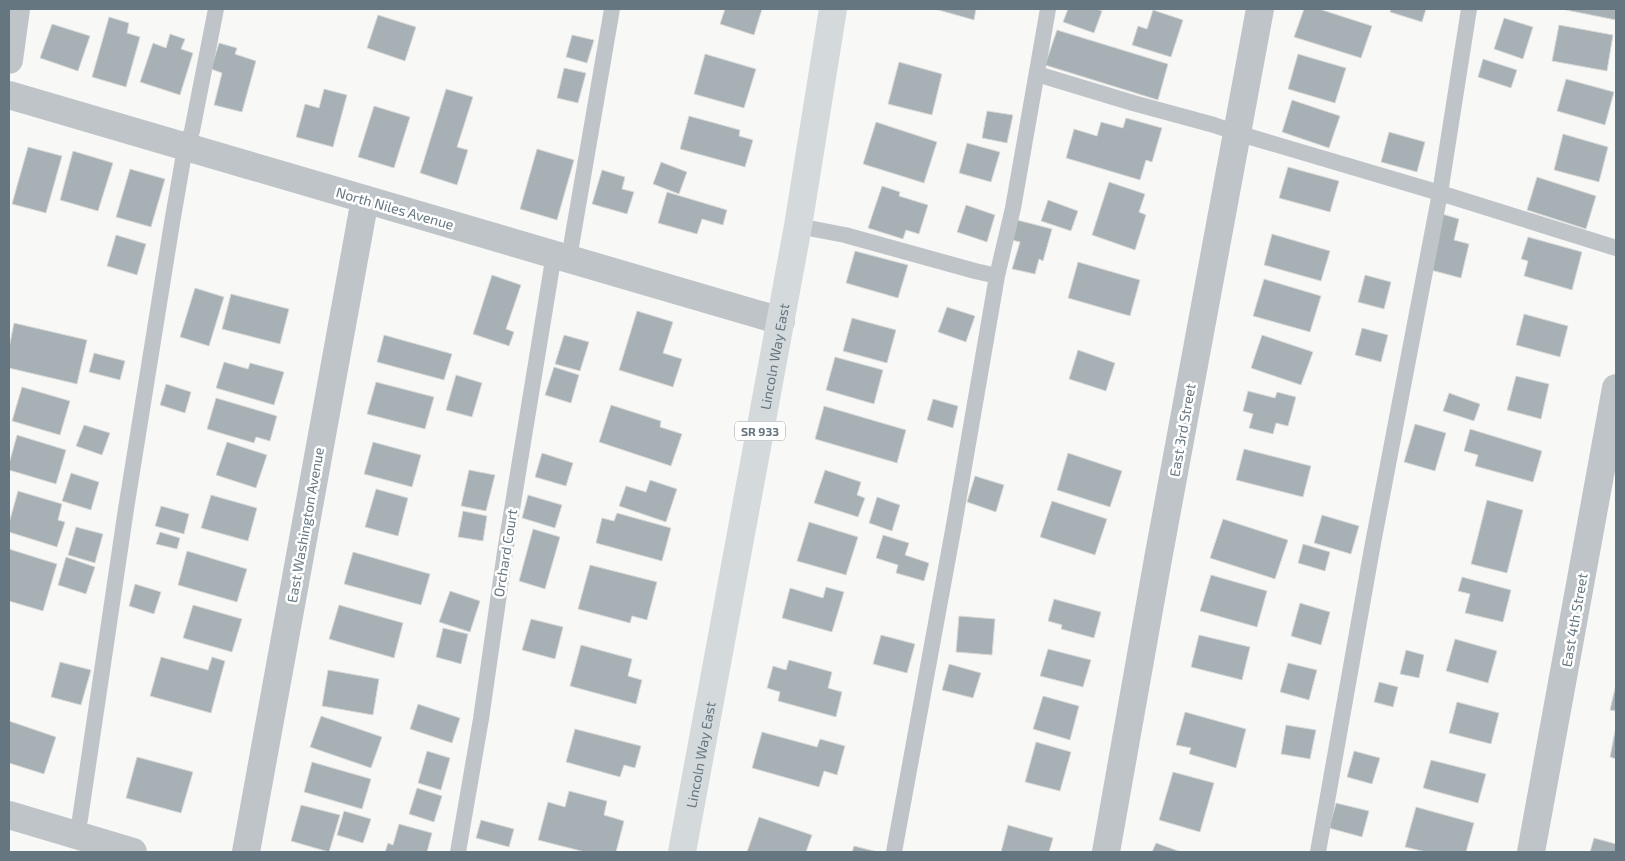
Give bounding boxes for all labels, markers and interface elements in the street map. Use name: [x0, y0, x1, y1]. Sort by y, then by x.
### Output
street label: North Niles Avenue: [334, 183, 456, 233]
street label: Lincoln Way East: [756, 302, 792, 411]
street label: East 3rd Street: [1165, 382, 1199, 478]
road number: SR 933: [735, 422, 785, 441]
street label: East Washington Avenue: [283, 446, 327, 604]
street label: Orchard Court: [490, 508, 520, 598]
street label: East 4th Street: [1557, 572, 1591, 668]
street label: Lincoln Way East: [682, 700, 718, 809]

